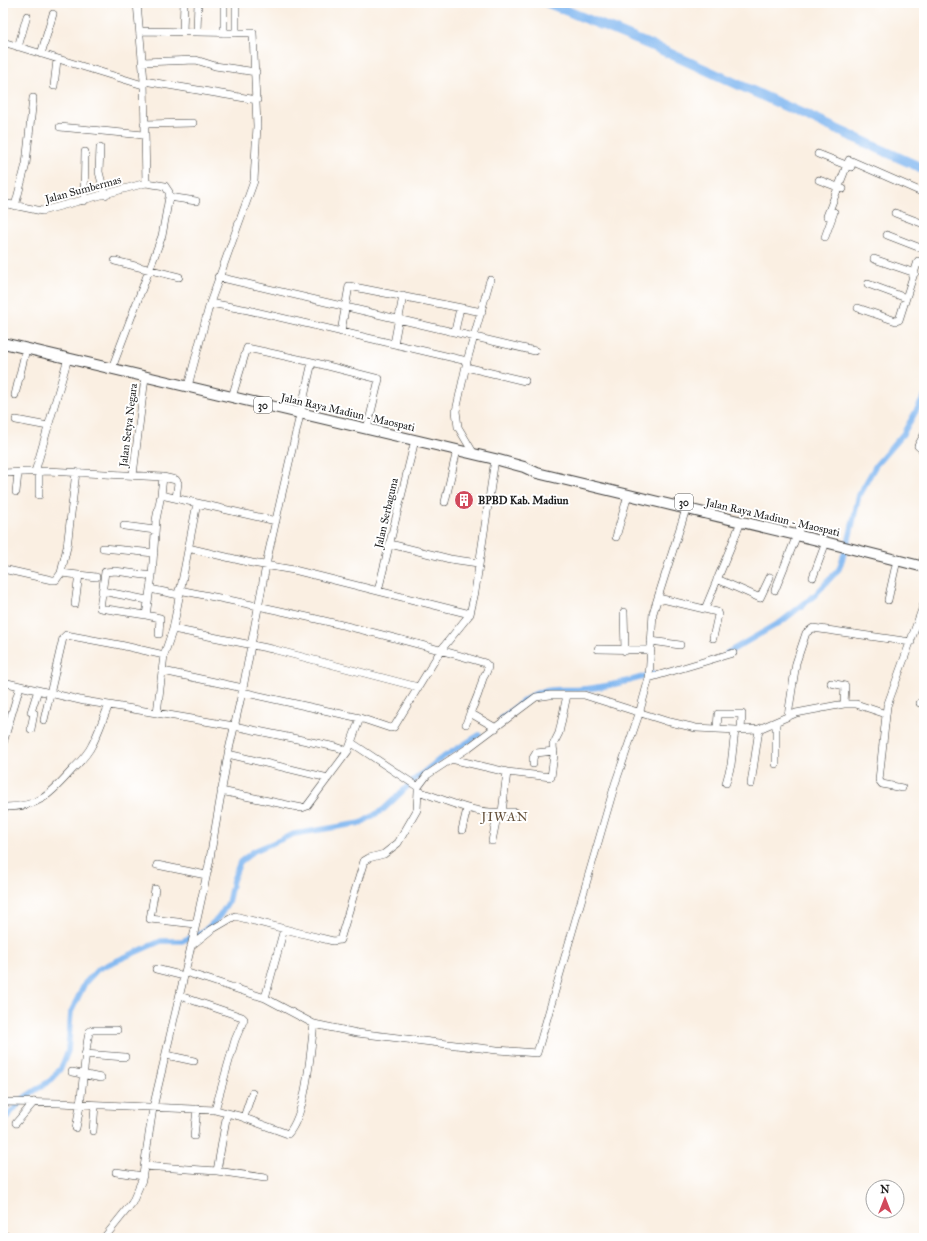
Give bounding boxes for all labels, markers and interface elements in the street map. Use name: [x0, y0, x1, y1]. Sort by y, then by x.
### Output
street label: Jalan Sumbermas: [43, 173, 123, 207]
street label: Jalan Setya Negara: [117, 382, 141, 469]
street label: Jalan Raya Madiun - Maospati: [278, 390, 416, 435]
road number: 30: [254, 397, 272, 413]
street label: Jalan Serbaguna: [372, 476, 402, 551]
building icon: BPBD Kab. Madiun: [453, 489, 475, 511]
place label: BPBD Kab. Madiun: [478, 494, 568, 507]
road number: 30: [675, 494, 693, 510]
street label: Jalan Raya Madiun - Maospati: [703, 495, 841, 540]
district label: JIWAN: [479, 809, 529, 825]
north arrow: [865, 1179, 905, 1219]
text: N: [880, 1183, 890, 1196]

